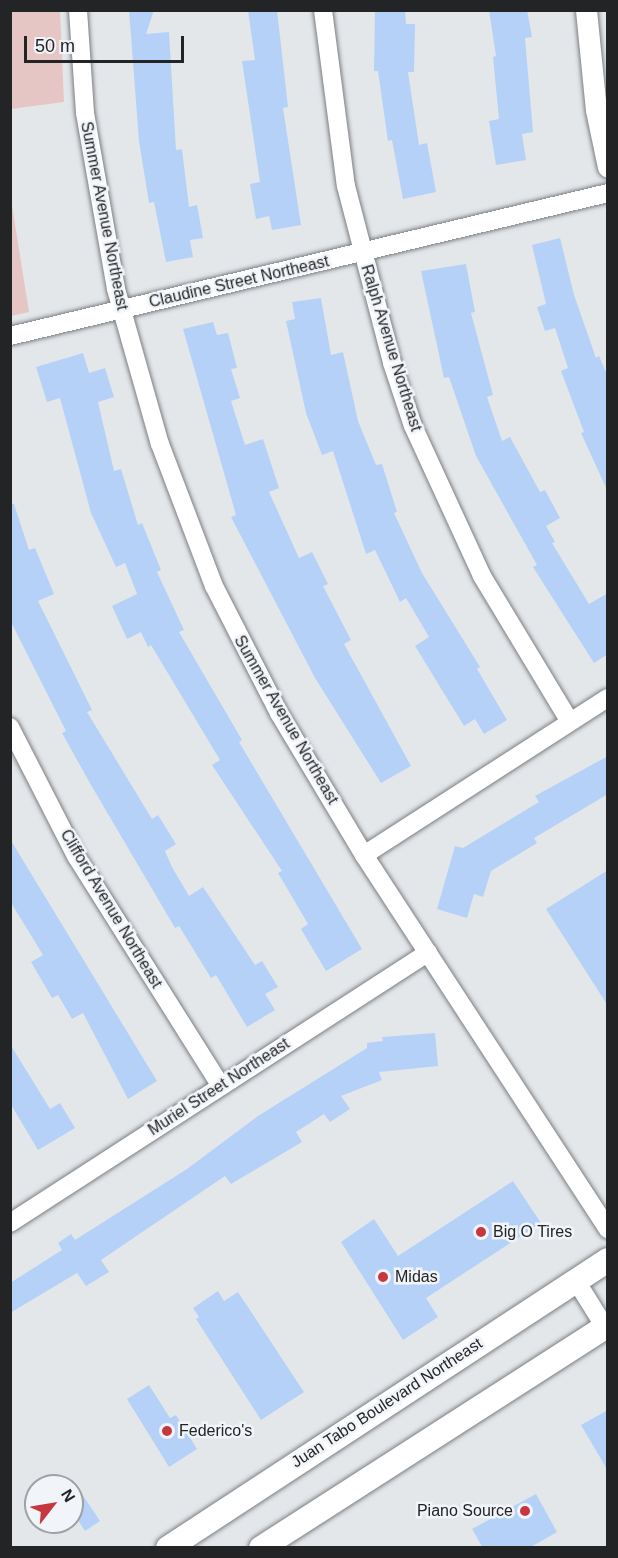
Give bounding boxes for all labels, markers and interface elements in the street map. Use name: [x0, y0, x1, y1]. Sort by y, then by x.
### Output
scale bar: [27, 24, 188, 62]
text: 50 m: [35, 36, 75, 56]
street label: Summer Avenue Northeast: [76, 120, 132, 312]
street label: Claudine Street Northeast: [147, 252, 331, 312]
street label: Ralph Avenue Northeast: [356, 262, 426, 434]
street label: Summer Avenue Northeast: [230, 632, 342, 808]
street label: Clifford Avenue Northeast: [56, 826, 166, 992]
street label: Muriel Street Northeast: [145, 1034, 293, 1140]
place label: Big O Tires: [493, 1222, 572, 1242]
marker: Big O Tires: [474, 1225, 488, 1239]
place label: Midas: [395, 1267, 438, 1287]
marker: Midas: [376, 1270, 390, 1284]
street label: Juan Tabo Boulevard Northeast: [288, 1334, 486, 1472]
place label: Federico's: [179, 1421, 252, 1441]
marker: Federico's: [160, 1424, 174, 1438]
north arrow: [24, 1474, 84, 1534]
text: N: [58, 1486, 78, 1505]
place label: Piano Source: [417, 1501, 513, 1521]
marker: Piano Source: [518, 1504, 532, 1518]

